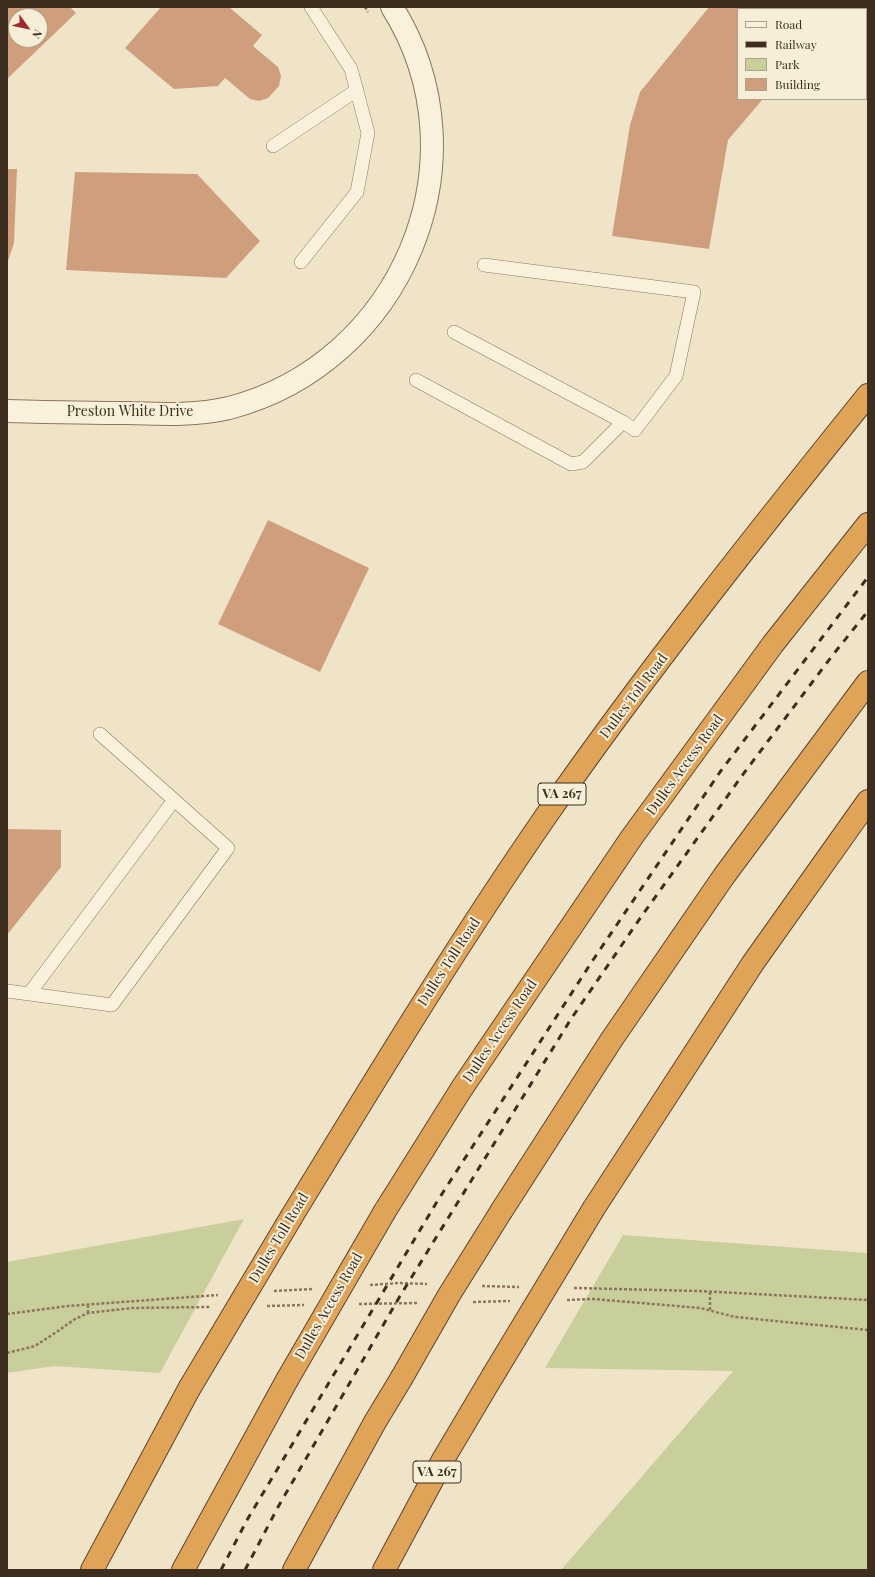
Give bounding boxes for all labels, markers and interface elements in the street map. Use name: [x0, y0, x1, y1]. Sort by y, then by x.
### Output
north arrow: [8, 8, 48, 48]
legend: [737, 8, 867, 100]
text: Road: [775, 16, 802, 32]
text: N: [29, 27, 46, 42]
text: Railway: [775, 36, 817, 52]
text: Park: [775, 56, 800, 72]
text: Building: [775, 76, 820, 92]
street label: Preston White Drive: [67, 404, 193, 420]
street label: Dulles Toll Road: [597, 650, 671, 742]
street label: Dulles Access Road: [643, 711, 727, 819]
road number: VA 267: [538, 783, 586, 805]
street label: Dulles Toll Road: [414, 915, 484, 1009]
street label: Dulles Access Road: [459, 976, 541, 1086]
street label: Dulles Toll Road: [246, 1190, 312, 1286]
street label: Dulles Access Road: [292, 1250, 366, 1362]
road number: VA 267: [413, 1461, 461, 1483]

